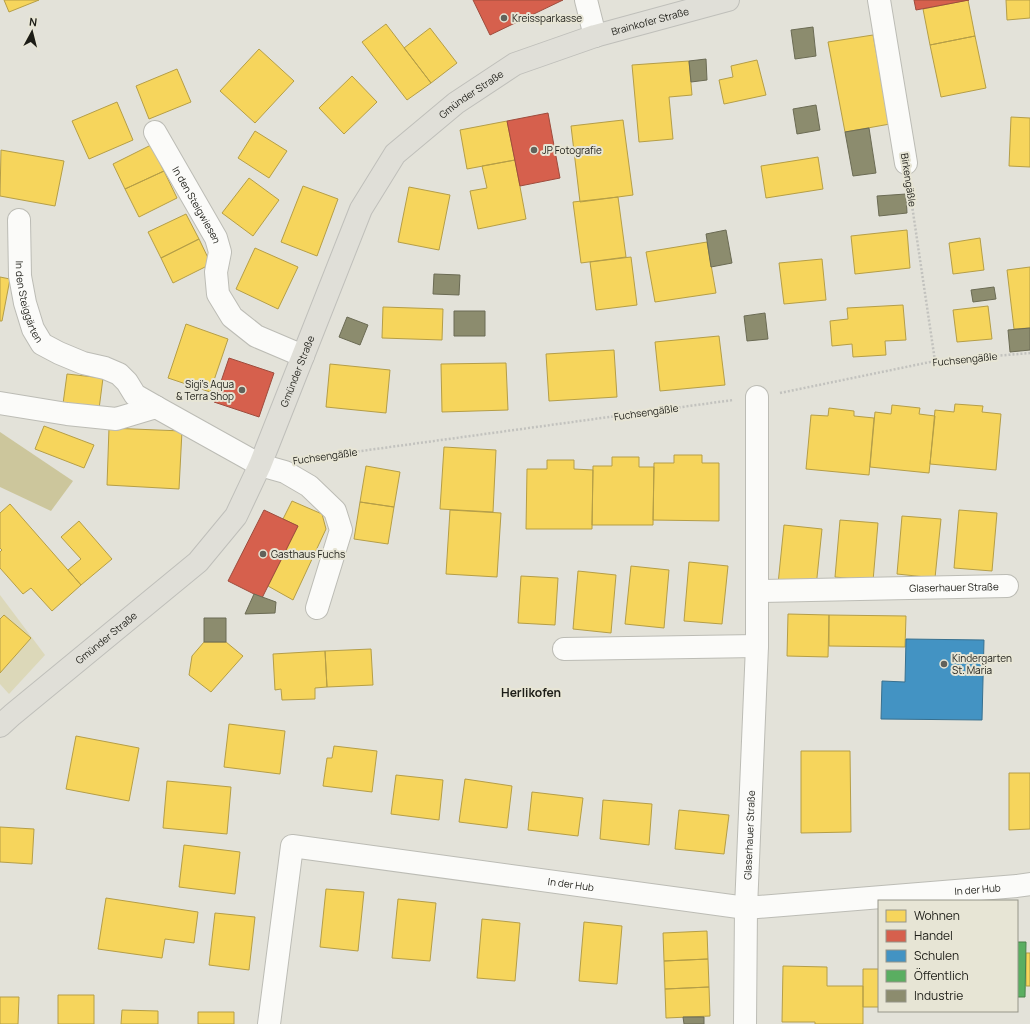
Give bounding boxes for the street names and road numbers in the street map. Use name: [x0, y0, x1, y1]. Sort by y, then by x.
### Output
street label: Brainkofer Straße: [610, 4, 691, 38]
street label: Gmünder Straße: [436, 67, 506, 121]
street label: Birkengäßle: [898, 152, 920, 208]
street label: In den Steigwiesen: [169, 164, 224, 245]
street label: In den Steiggärten: [13, 261, 47, 345]
street label: Gmünder Straße: [277, 333, 317, 409]
street label: Fuchsengäßle: [932, 349, 998, 369]
street label: Fuchsengäßle: [613, 401, 679, 423]
street label: Fuchsengäßle: [292, 445, 358, 467]
street label: Glaserhauer Straße: [909, 579, 999, 595]
street label: Gmünder Straße: [72, 608, 140, 667]
street label: Glaserhauer Straße: [740, 790, 758, 880]
street label: In der Hub: [547, 874, 595, 894]
street label: In der Hub: [954, 880, 1001, 898]

